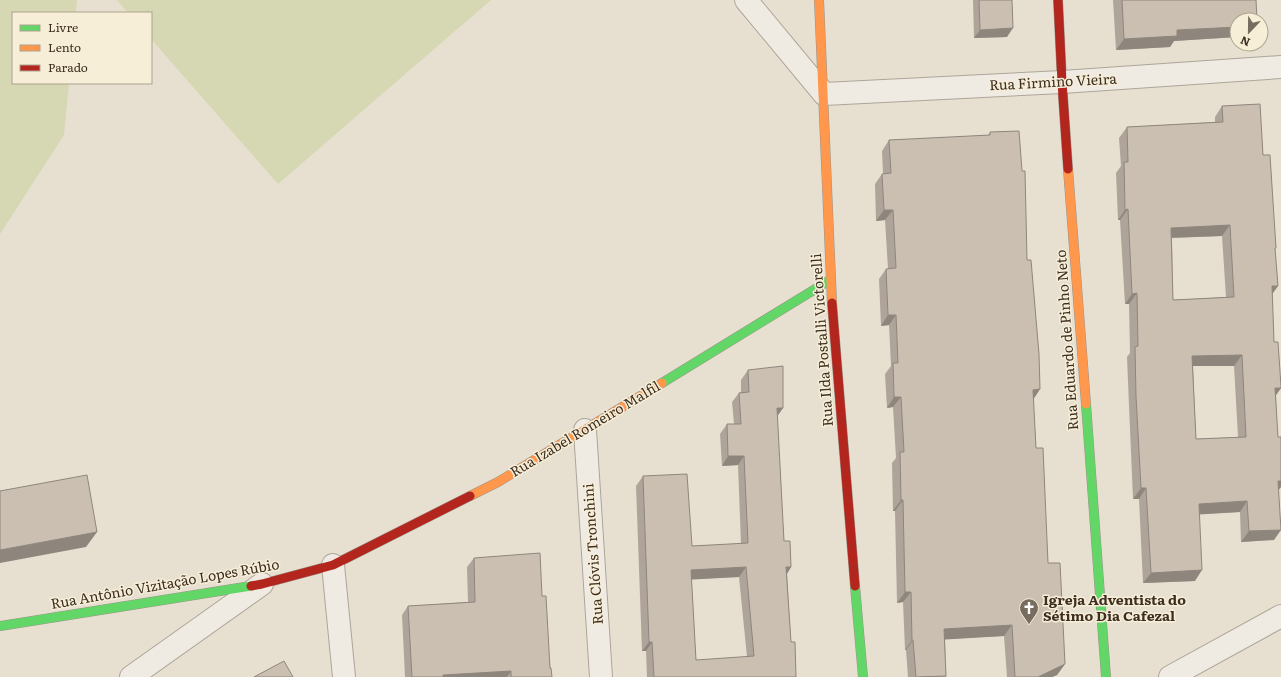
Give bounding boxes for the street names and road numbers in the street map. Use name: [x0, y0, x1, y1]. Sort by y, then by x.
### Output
street label: Rua Firmino Vieira: [989, 68, 1118, 94]
street label: Rua Eduardo de Pinho Neto: [1050, 249, 1082, 431]
street label: Rua Ilda Postalli Victorelli: [805, 253, 837, 427]
street label: Rua Izabel Romeiro Malfil: [506, 375, 664, 481]
street label: Rua Clóvis Tronchini: [577, 482, 607, 625]
street label: Rua Antônio Vizitação Lopes Rúbio: [49, 553, 281, 613]

